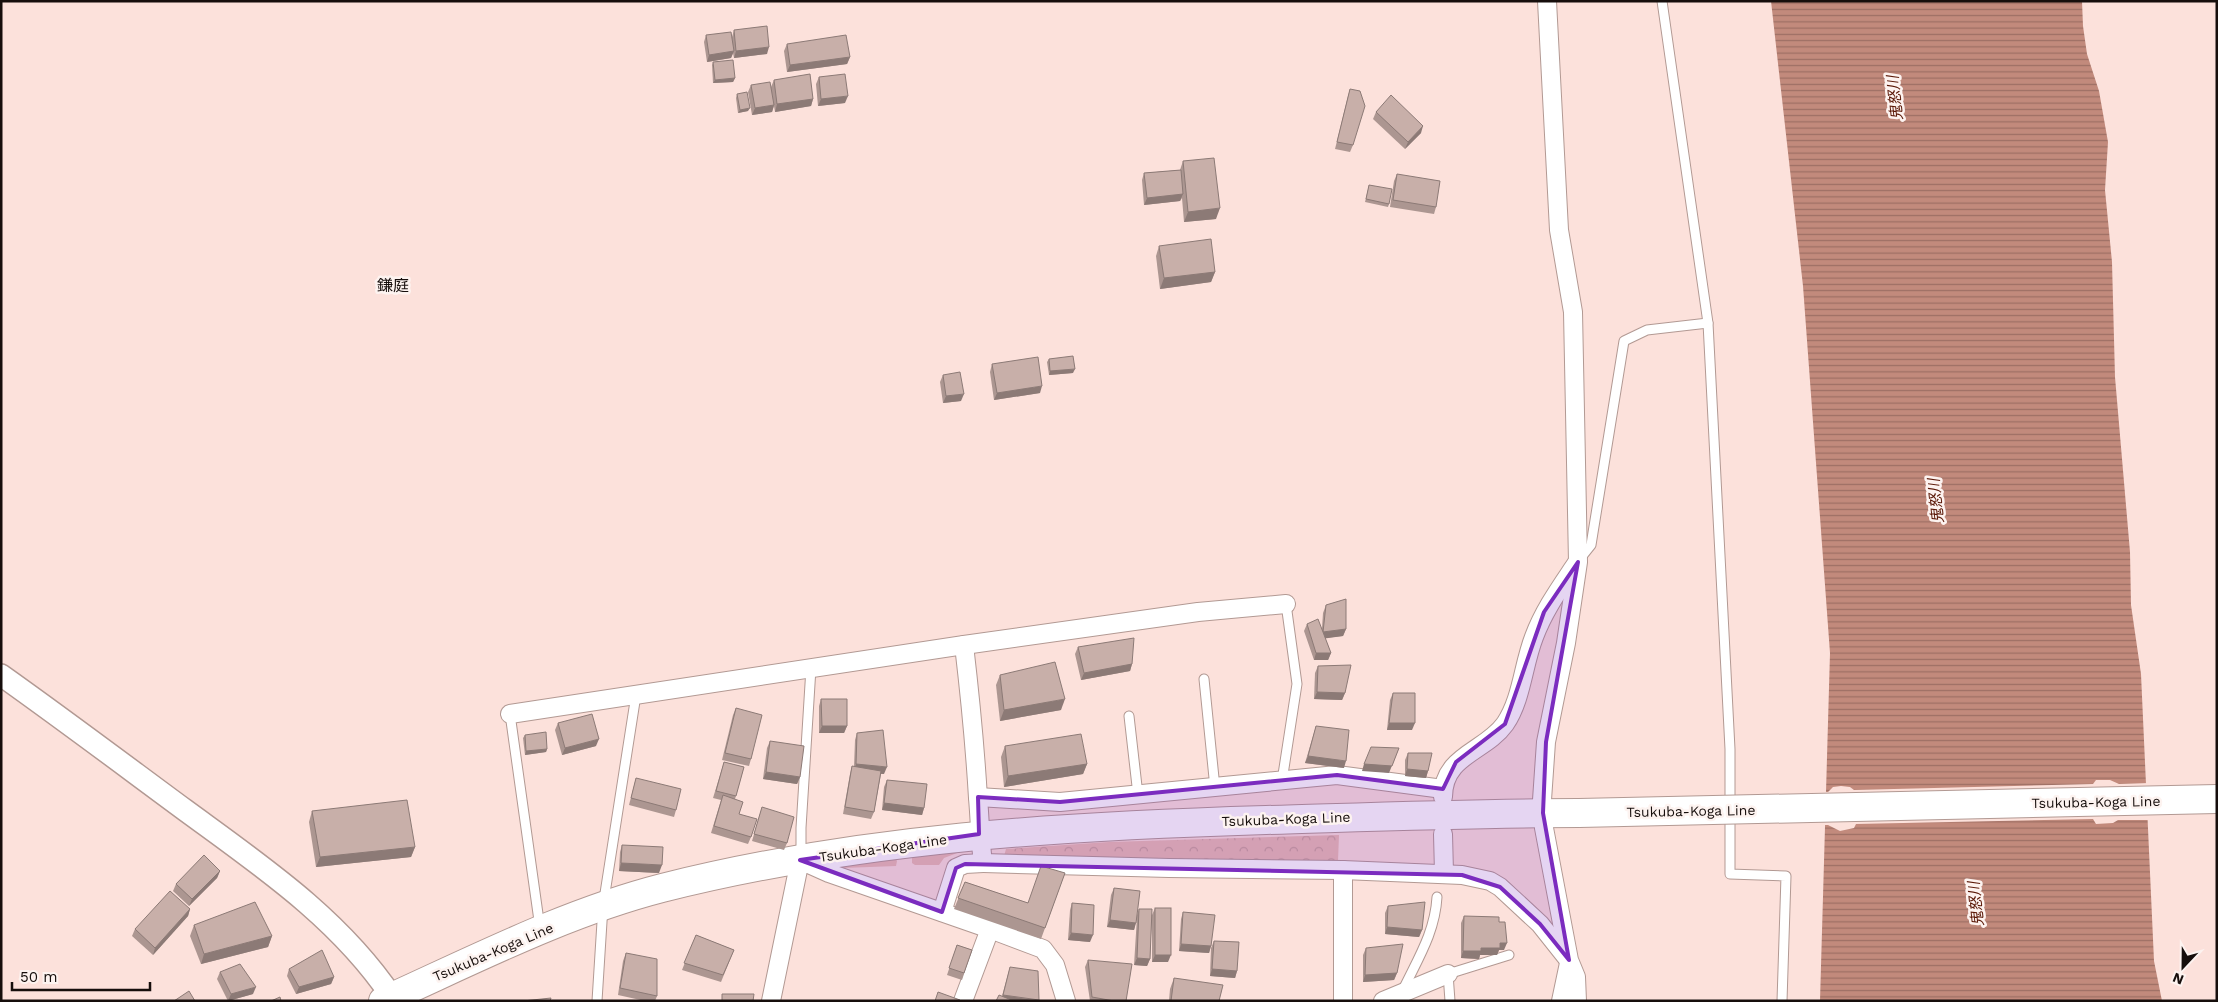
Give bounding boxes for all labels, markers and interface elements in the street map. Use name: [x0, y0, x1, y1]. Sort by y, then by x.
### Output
water label: 鬼怒川: [1883, 73, 1906, 121]
district label: 鎌庭: [377, 276, 409, 295]
water label: 鬼怒川: [1924, 476, 1947, 524]
street label: Tsukuba-Koga Line: [2031, 793, 2161, 811]
street label: Tsukuba-Koga Line: [1626, 802, 1756, 820]
street label: Tsukuba-Koga Line: [1221, 809, 1351, 829]
street label: Tsukuba-Koga Line: [818, 831, 948, 865]
water label: 鬼怒川: [1964, 879, 1987, 927]
street label: Tsukuba-Koga Line: [431, 919, 555, 985]
north arrow: [2158, 942, 2208, 992]
scale bar: [12, 960, 150, 992]
text: 50 m: [20, 968, 57, 986]
text: N: [2170, 970, 2186, 988]

